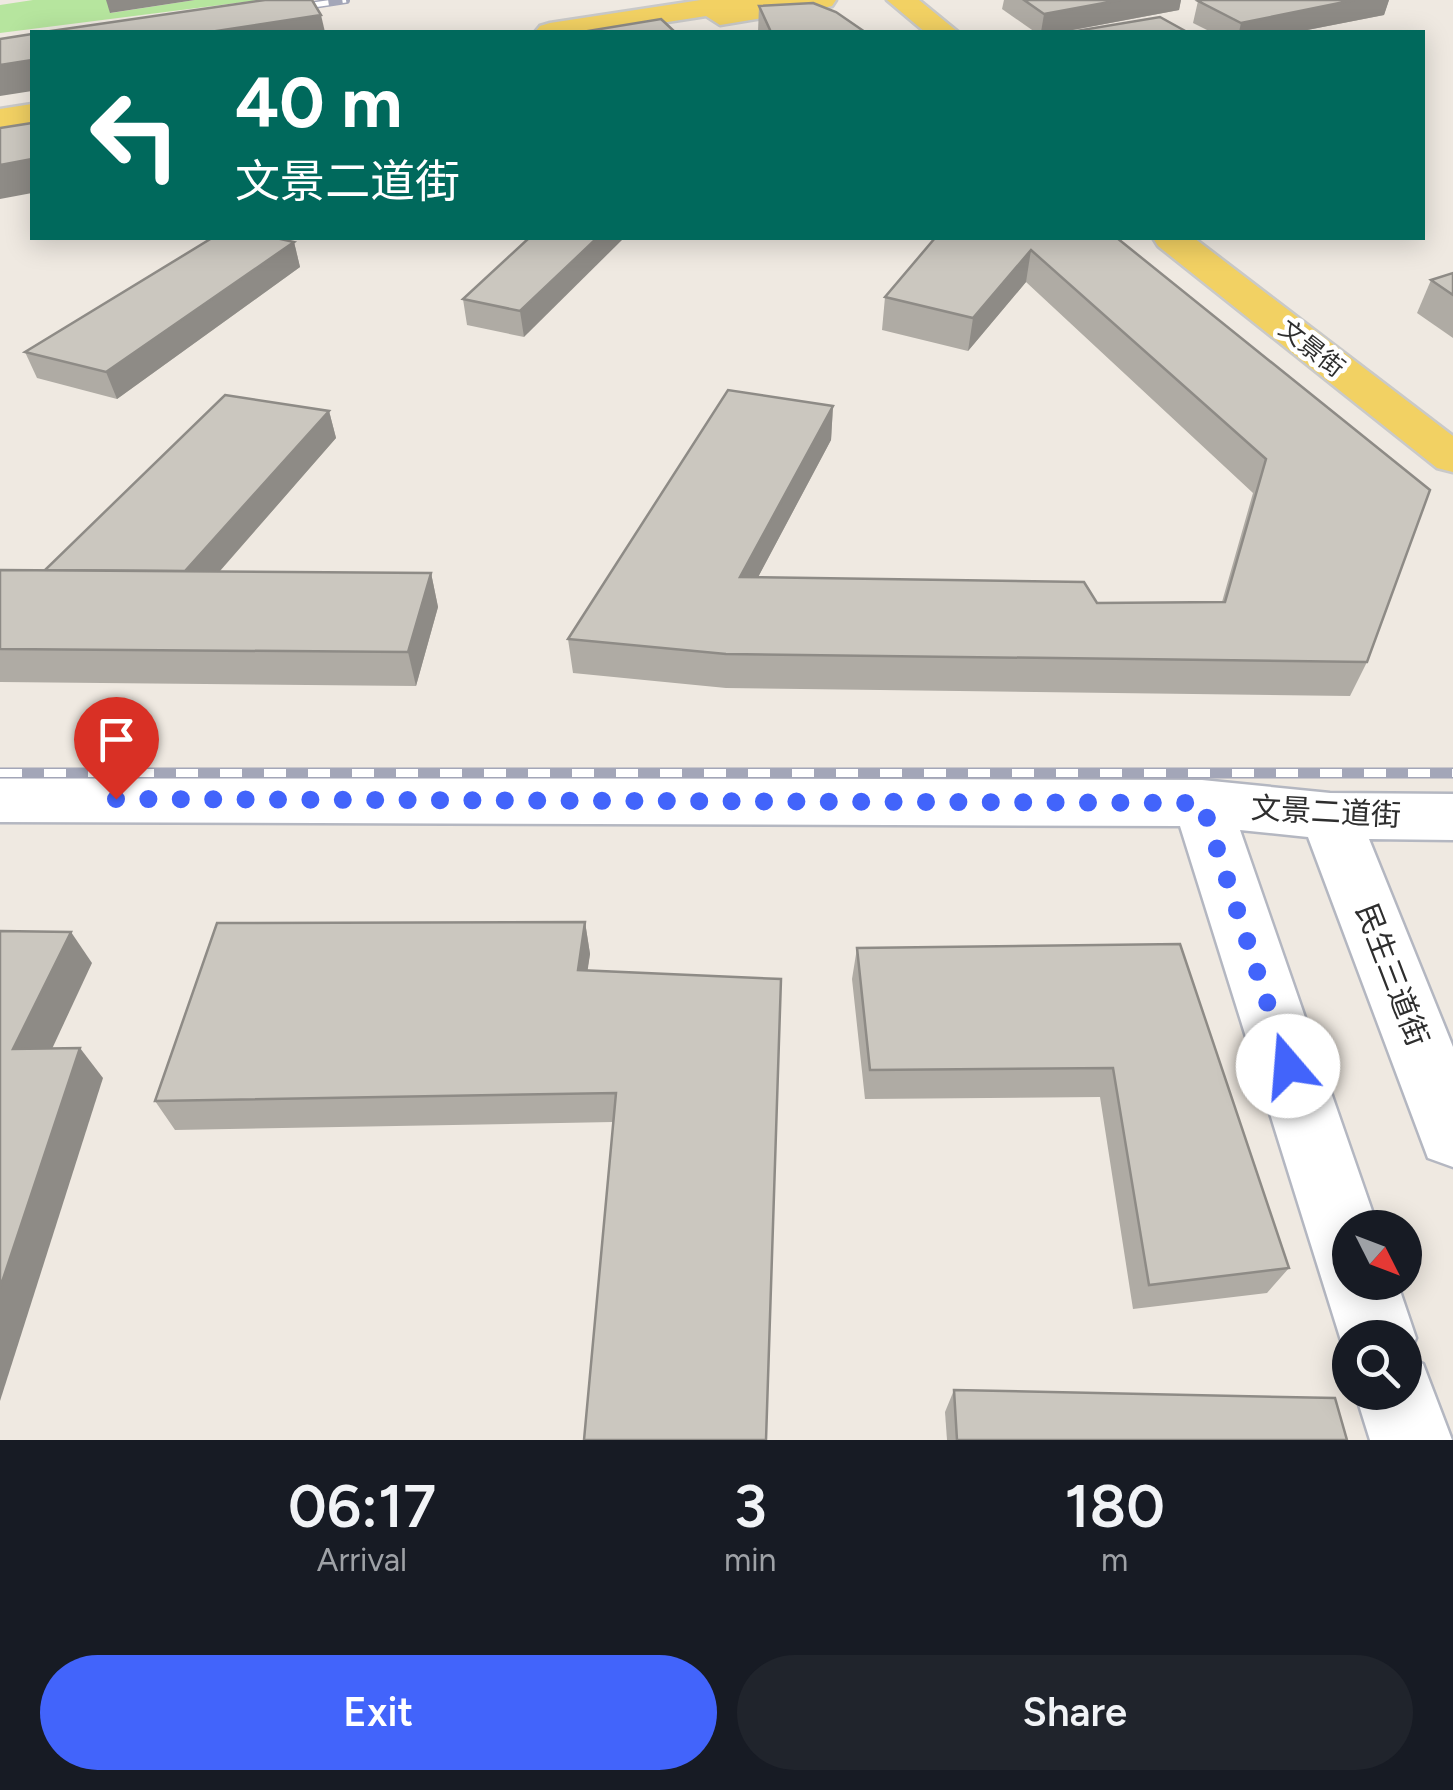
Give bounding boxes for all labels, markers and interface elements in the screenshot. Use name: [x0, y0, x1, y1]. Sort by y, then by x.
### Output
text: 40 m: [235, 60, 402, 145]
icon: left: [70, 70, 200, 200]
text: 文景二道街: [235, 154, 460, 208]
street label: 文景街: [1273, 313, 1351, 383]
pin: [74, 697, 159, 800]
icon: arrive: [89, 712, 144, 767]
street label: 文景二道街: [1250, 789, 1402, 834]
street label: 民生三道街: [1348, 898, 1437, 1051]
position arrow: [1236, 1014, 1340, 1118]
north arrow: [1332, 1210, 1422, 1300]
map controls: [1332, 1210, 1422, 1410]
button: search: [1332, 1320, 1422, 1410]
text: 06:17: [288, 1470, 436, 1542]
text: 3: [734, 1470, 767, 1542]
text: 180: [1064, 1470, 1165, 1542]
text: Arrival: [317, 1541, 407, 1579]
text: min: [724, 1541, 776, 1579]
text: m: [1101, 1541, 1128, 1579]
button: Exit: [40, 1655, 717, 1770]
button: Share: [737, 1655, 1413, 1770]

